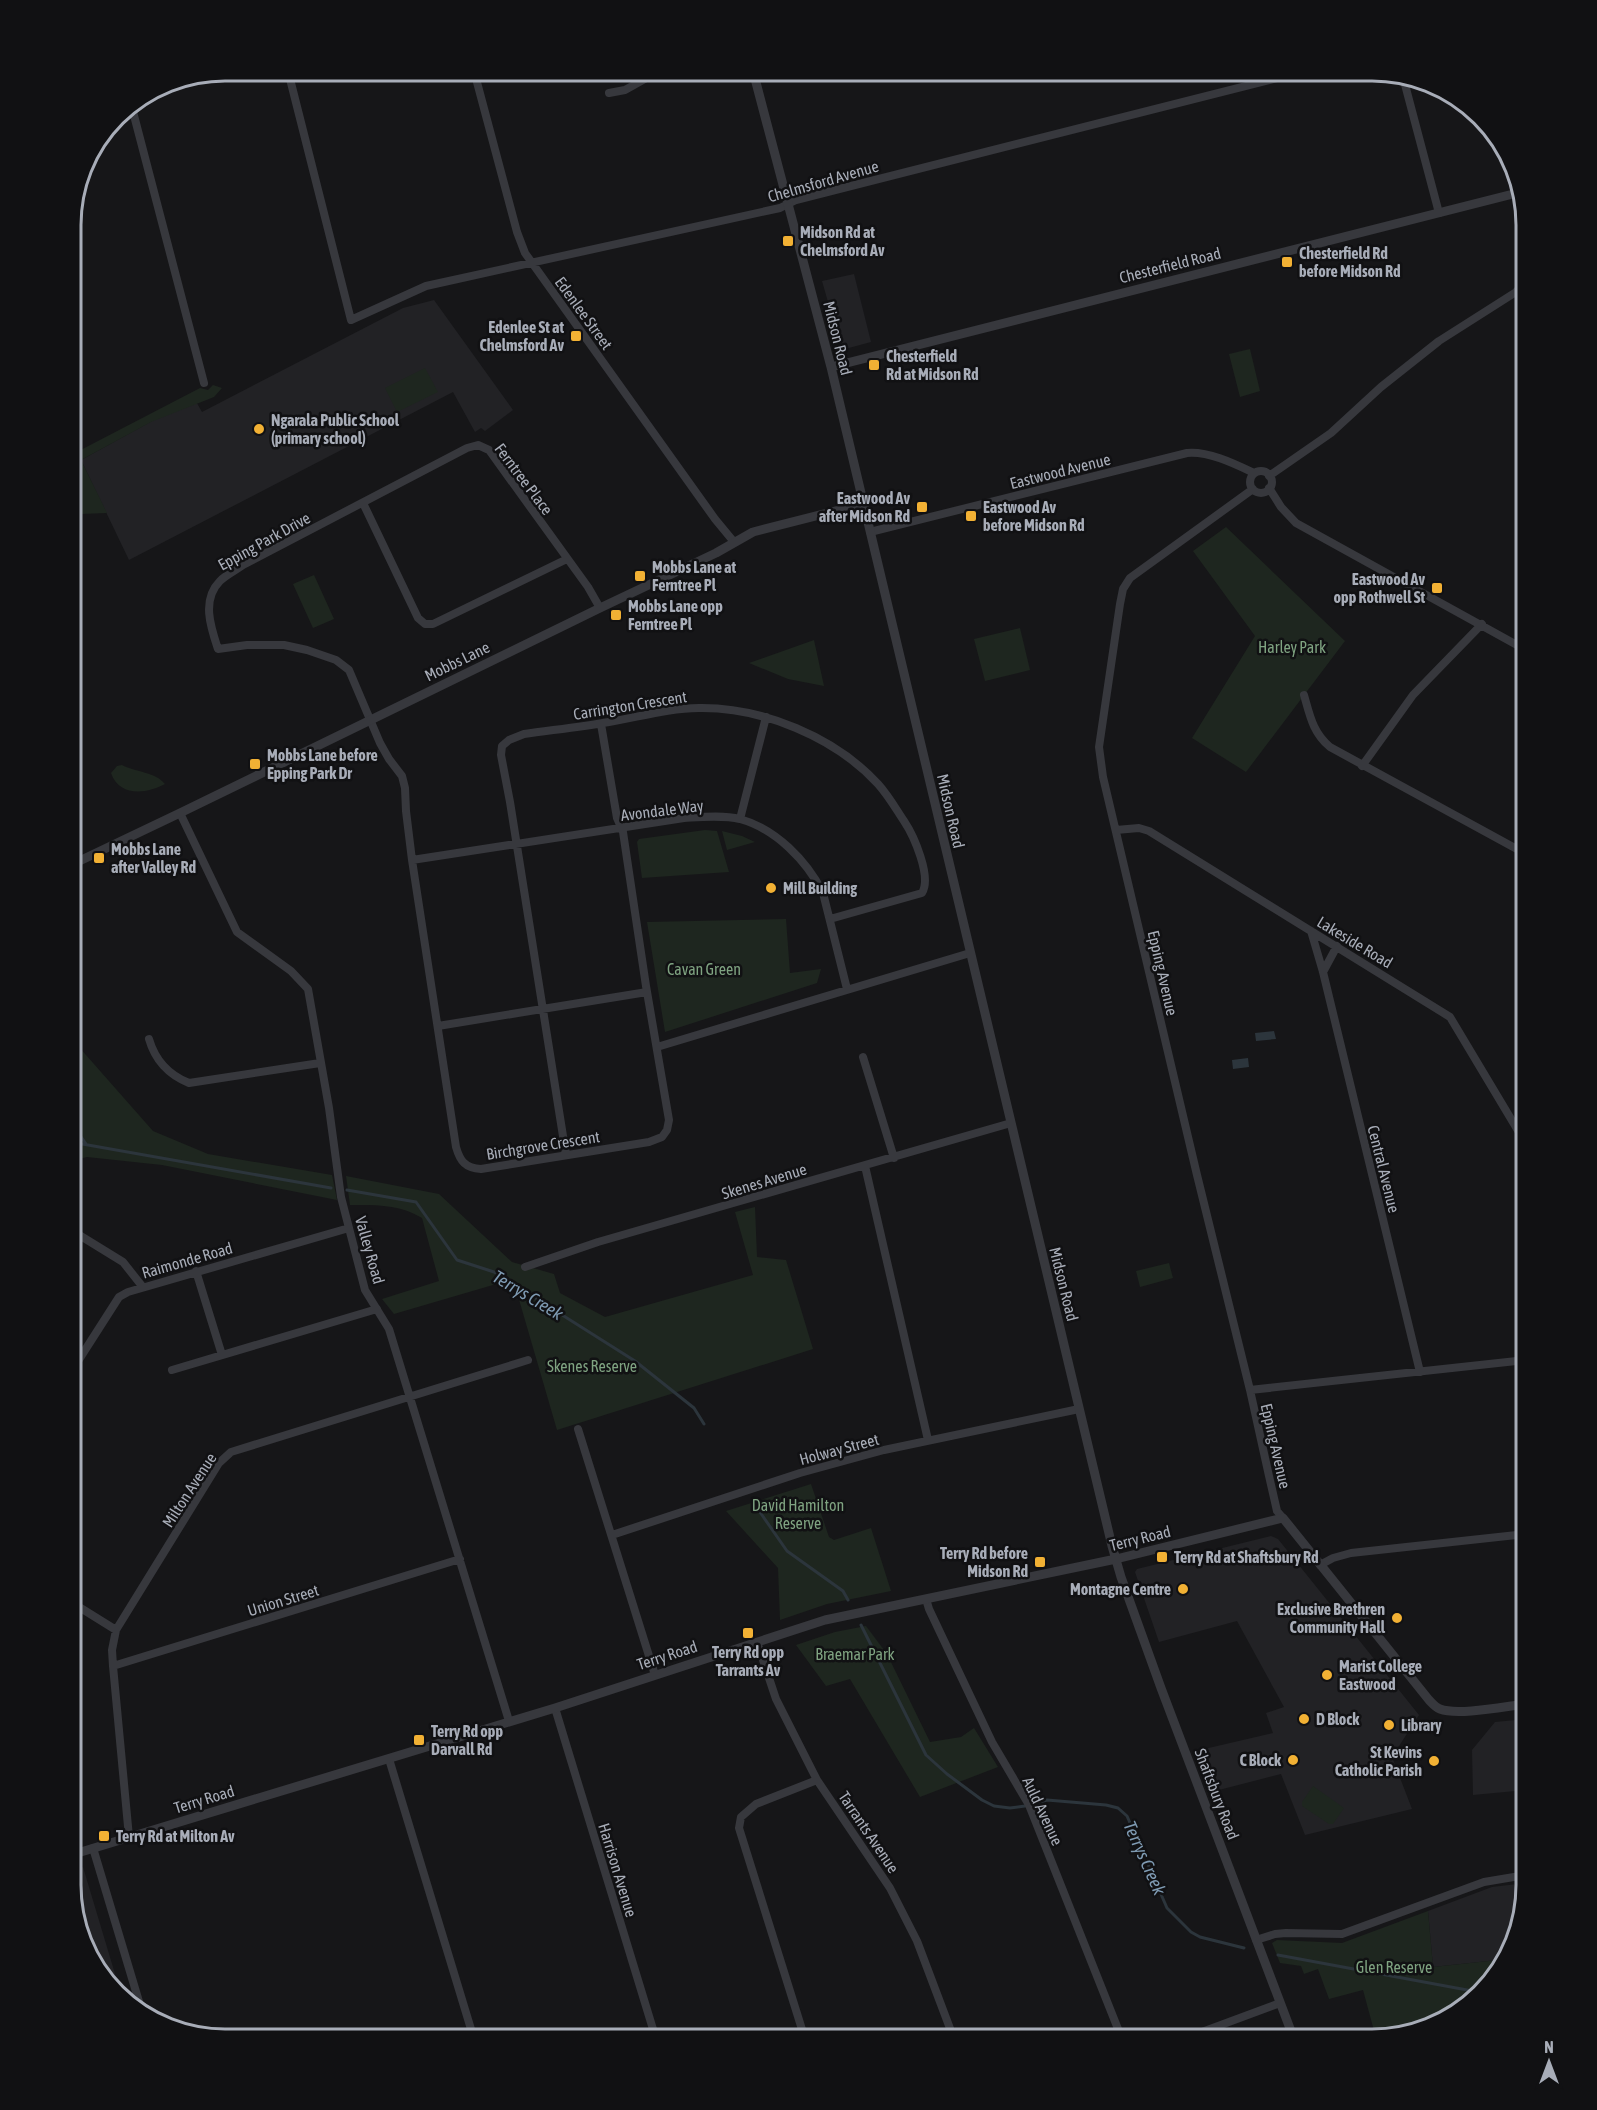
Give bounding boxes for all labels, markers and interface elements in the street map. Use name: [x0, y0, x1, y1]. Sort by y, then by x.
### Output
street label: Chelmsford Avenue: [766, 157, 880, 205]
place label: Midson Rd at Chelmsford Av: [800, 223, 885, 259]
marker: Midson Rd at Chelmsford Av: [781, 234, 795, 248]
street label: Chesterfield Road: [1117, 244, 1223, 286]
place label: Chesterfield Rd before Midson Rd: [1299, 244, 1401, 280]
marker: Chesterfield Rd before Midson Rd: [1280, 255, 1294, 269]
street label: Edenlee Street: [552, 273, 617, 353]
street label: Midson Road: [820, 299, 856, 377]
place label: Edenlee St at Chelmsford Av: [480, 318, 564, 354]
marker: Edenlee St at Chelmsford Av: [569, 329, 583, 343]
place label: Chesterfield Rd at Midson Rd: [886, 347, 979, 383]
marker: Chesterfield Rd at Midson Rd: [867, 358, 881, 372]
place label: Ngarala Public School (primary school): [271, 411, 400, 447]
marker: Ngarala Public School (primary school): [252, 422, 266, 436]
street label: Ferntree Place: [491, 440, 557, 518]
street label: Eastwood Avenue: [1008, 450, 1112, 492]
place label: Eastwood Av after Midson Rd: [819, 489, 910, 525]
place label: Eastwood Av before Midson Rd: [983, 498, 1085, 534]
marker: Eastwood Av after Midson Rd: [915, 500, 929, 514]
street label: Epping Park Drive: [215, 508, 314, 575]
marker: Eastwood Av before Midson Rd: [964, 509, 978, 523]
place label: Mobbs Lane at Ferntree Pl: [652, 558, 737, 594]
marker: Mobbs Lane at Ferntree Pl: [633, 569, 647, 583]
place label: Eastwood Av opp Rothwell St: [1334, 570, 1425, 606]
marker: Eastwood Av opp Rothwell St: [1430, 581, 1444, 595]
place label: Mobbs Lane opp Ferntree Pl: [628, 597, 723, 633]
marker: Mobbs Lane opp Ferntree Pl: [609, 608, 623, 622]
street label: Mobbs Lane: [422, 638, 492, 684]
park label: Harley Park: [1258, 638, 1326, 657]
street label: Carrington Crescent: [572, 687, 689, 724]
place label: Mobbs Lane before Epping Park Dr: [267, 746, 378, 782]
marker: Mobbs Lane before Epping Park Dr: [248, 757, 262, 771]
street label: Midson Road: [934, 772, 968, 850]
street label: Avondale Way: [620, 796, 705, 825]
place label: Mobbs Lane after Valley Rd: [111, 840, 196, 876]
marker: Mobbs Lane after Valley Rd: [92, 851, 106, 865]
place label: Mill Building: [783, 879, 857, 897]
marker: Mill Building: [764, 881, 778, 895]
street label: Lakeside Road: [1314, 913, 1396, 971]
street label: Epping Avenue: [1143, 929, 1182, 1018]
park label: Cavan Green: [667, 960, 741, 978]
street label: Central Avenue: [1364, 1123, 1404, 1215]
street label: Birchgrove Crescent: [485, 1127, 602, 1164]
street label: Skenes Avenue: [719, 1160, 809, 1202]
street label: Valley Road: [351, 1214, 388, 1286]
street label: Raimonde Road: [140, 1238, 234, 1282]
street label: Midson Road: [1046, 1245, 1082, 1323]
water label: Terrys Creek: [489, 1266, 568, 1325]
park label: Skenes Reserve: [547, 1357, 637, 1375]
street label: Epping Avenue: [1256, 1402, 1295, 1491]
street label: Holway Street: [797, 1430, 881, 1469]
street label: Milton Avenue: [158, 1450, 220, 1530]
park label: David Hamilton Reserve: [752, 1496, 844, 1532]
street label: Terry Road: [1108, 1522, 1173, 1555]
place label: Terry Rd before Midson Rd: [940, 1544, 1028, 1580]
place label: Terry Rd at Shaftsbury Rd: [1174, 1548, 1319, 1566]
marker: Terry Rd at Shaftsbury Rd: [1155, 1550, 1169, 1564]
marker: Terry Rd before Midson Rd: [1033, 1555, 1047, 1569]
place label: Montagne Centre: [1070, 1580, 1171, 1598]
street label: Union Street: [245, 1581, 321, 1619]
marker: Montagne Centre: [1176, 1582, 1190, 1596]
place label: Exclusive Brethren Community Hall: [1277, 1600, 1386, 1636]
marker: Exclusive Brethren Community Hall: [1390, 1611, 1404, 1625]
marker: Terry Rd opp Tarrants Av: [741, 1626, 755, 1640]
street label: Terry Road: [635, 1637, 700, 1674]
place label: Terry Rd opp Tarrants Av: [712, 1643, 784, 1679]
park label: Braemar Park: [815, 1645, 895, 1663]
place label: Marist College Eastwood: [1339, 1657, 1422, 1693]
marker: Marist College Eastwood: [1320, 1668, 1334, 1682]
place label: D Block: [1316, 1710, 1360, 1728]
marker: D Block: [1297, 1712, 1311, 1726]
place label: Library: [1401, 1716, 1442, 1734]
marker: Library: [1382, 1718, 1396, 1732]
place label: Terry Rd opp Darvall Rd: [431, 1722, 503, 1758]
marker: Terry Rd opp Darvall Rd: [412, 1733, 426, 1747]
place label: St Kevins Catholic Parish: [1335, 1743, 1422, 1779]
street label: Shaftsbury Road: [1190, 1746, 1243, 1842]
place label: C Block: [1239, 1751, 1282, 1769]
marker: C Block: [1286, 1753, 1300, 1767]
marker: St Kevins Catholic Parish: [1427, 1754, 1441, 1768]
street label: Auld Avenue: [1019, 1774, 1067, 1848]
street label: Terry Road: [172, 1781, 237, 1818]
street label: Tarrants Avenue: [835, 1788, 903, 1876]
water label: Terrys Creek: [1119, 1818, 1171, 1899]
street label: Harrison Avenue: [595, 1821, 641, 1919]
place label: Terry Rd at Milton Av: [116, 1827, 235, 1845]
marker: Terry Rd at Milton Av: [97, 1829, 111, 1843]
park label: Glen Reserve: [1356, 1958, 1432, 1976]
north arrow: [1519, 2032, 1579, 2092]
text: N: [1544, 2038, 1554, 2056]

